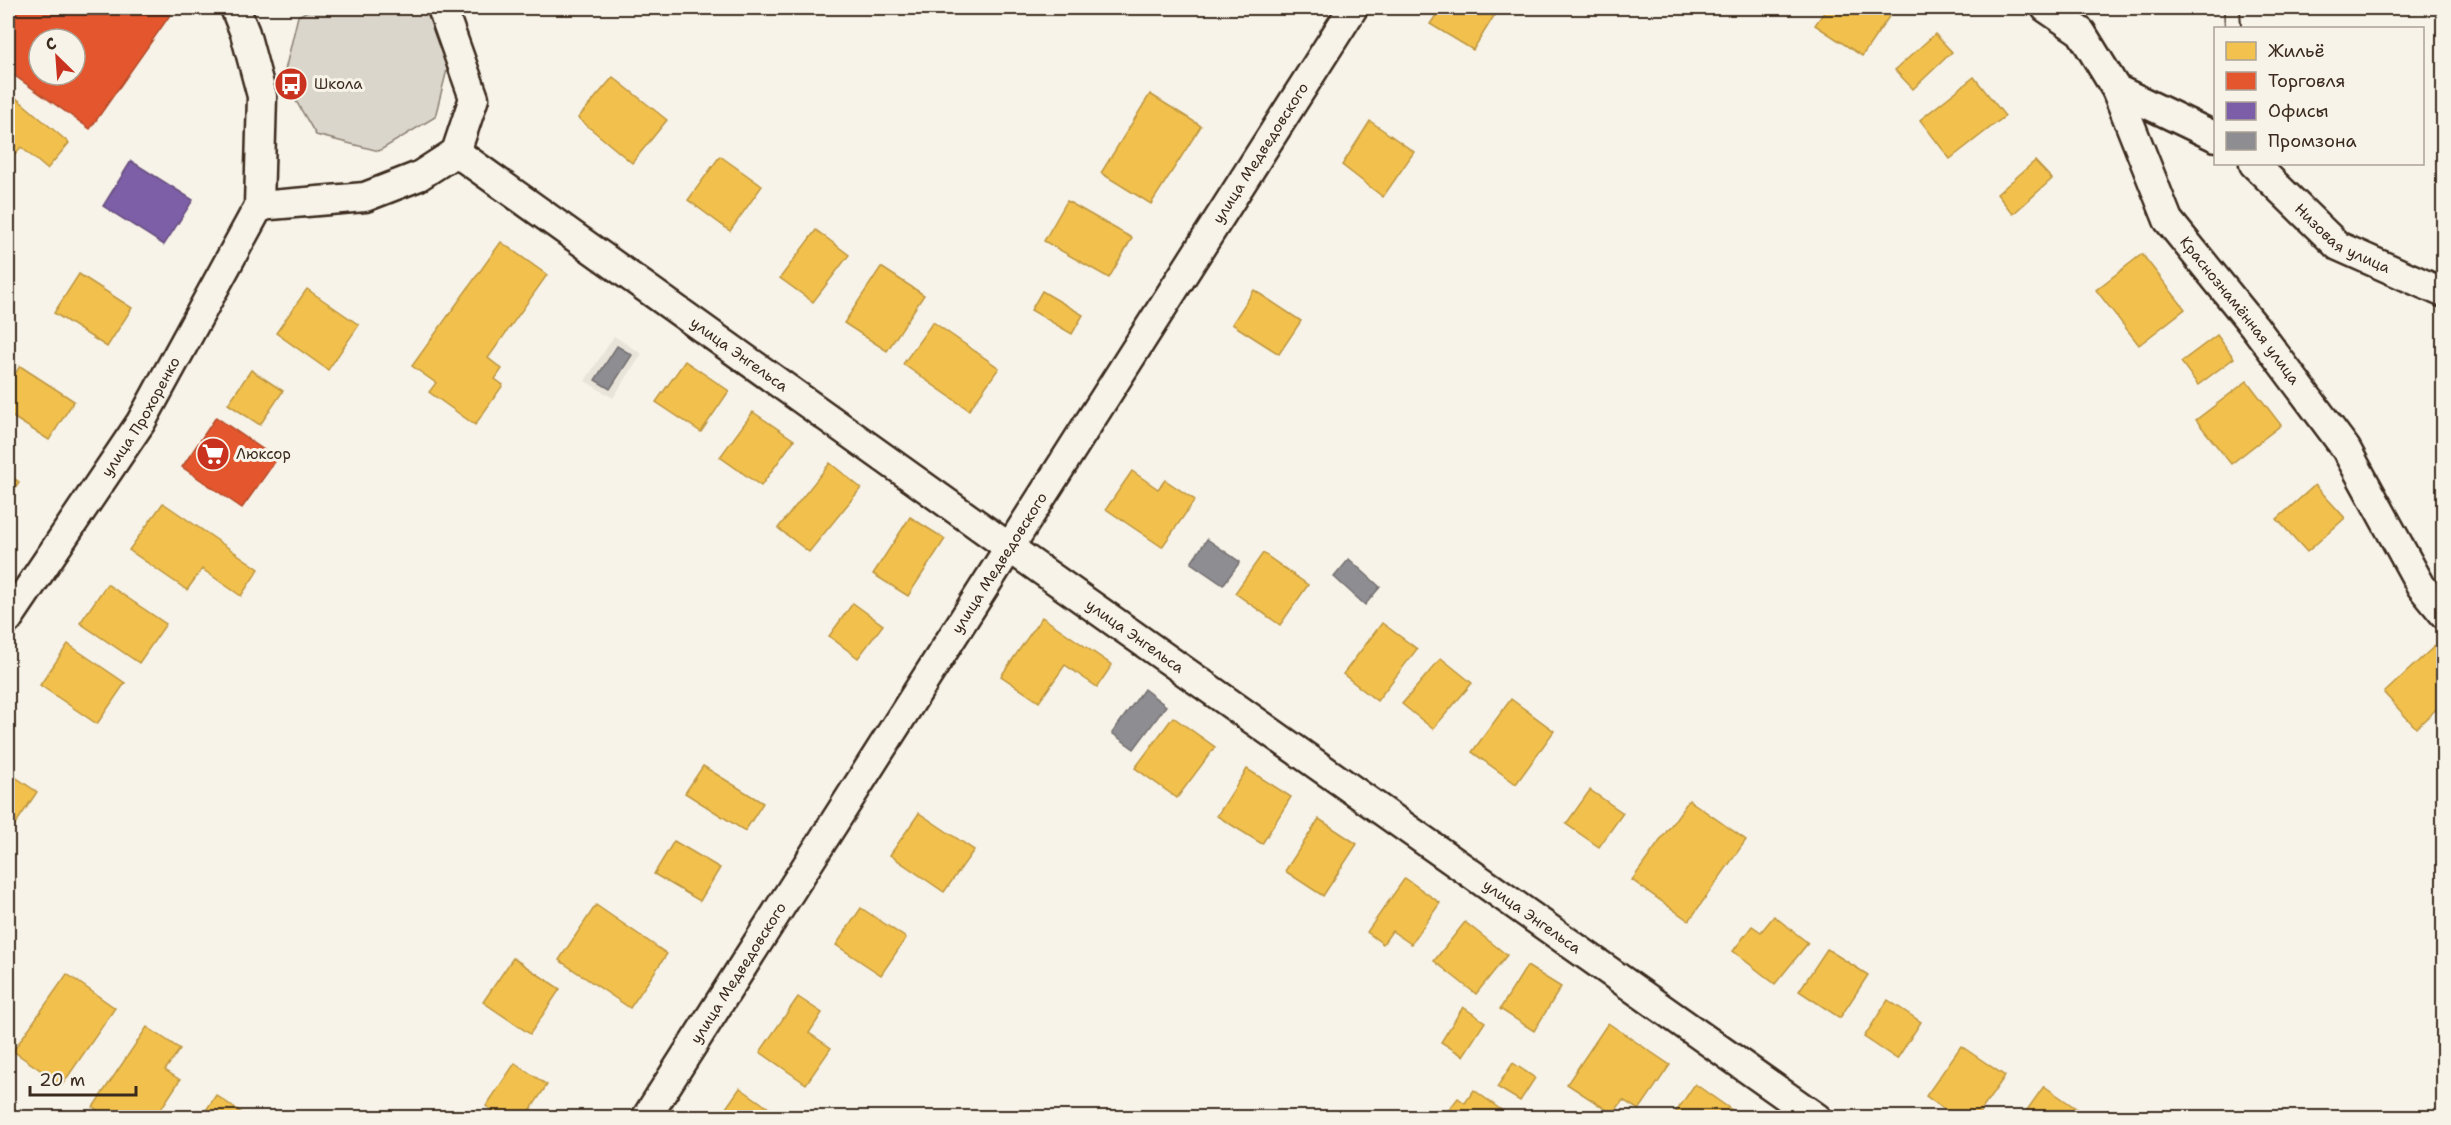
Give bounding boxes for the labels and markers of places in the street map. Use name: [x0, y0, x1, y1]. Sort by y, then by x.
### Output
bus stop icon: Школа: [273, 66, 309, 102]
place label: Школа: [314, 74, 363, 94]
supermarket icon: Люксор: [195, 436, 231, 472]
place label: Люксор: [236, 444, 291, 464]

